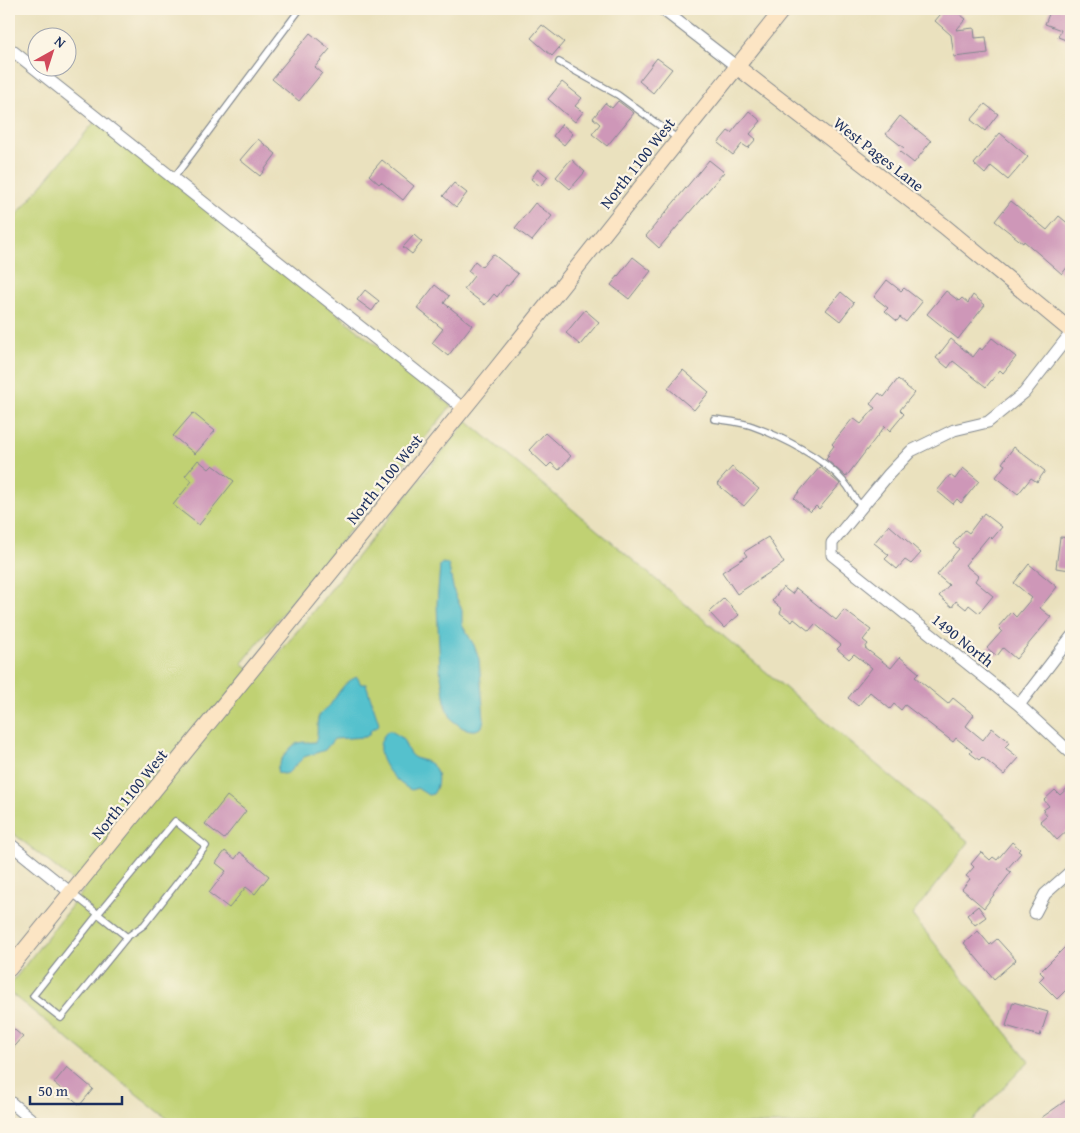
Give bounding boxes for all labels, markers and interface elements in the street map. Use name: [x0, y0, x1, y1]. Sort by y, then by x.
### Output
north arrow: [28, 28, 78, 78]
text: N: [50, 31, 71, 53]
street label: West Pages Lane: [829, 111, 929, 197]
street label: North 1100 West: [594, 112, 681, 214]
street label: North 1100 West: [340, 428, 428, 529]
street label: 1490 North: [927, 607, 999, 673]
street label: North 1100 West: [85, 743, 173, 844]
scale bar: [30, 1073, 122, 1105]
text: 50 m: [38, 1080, 69, 1101]

